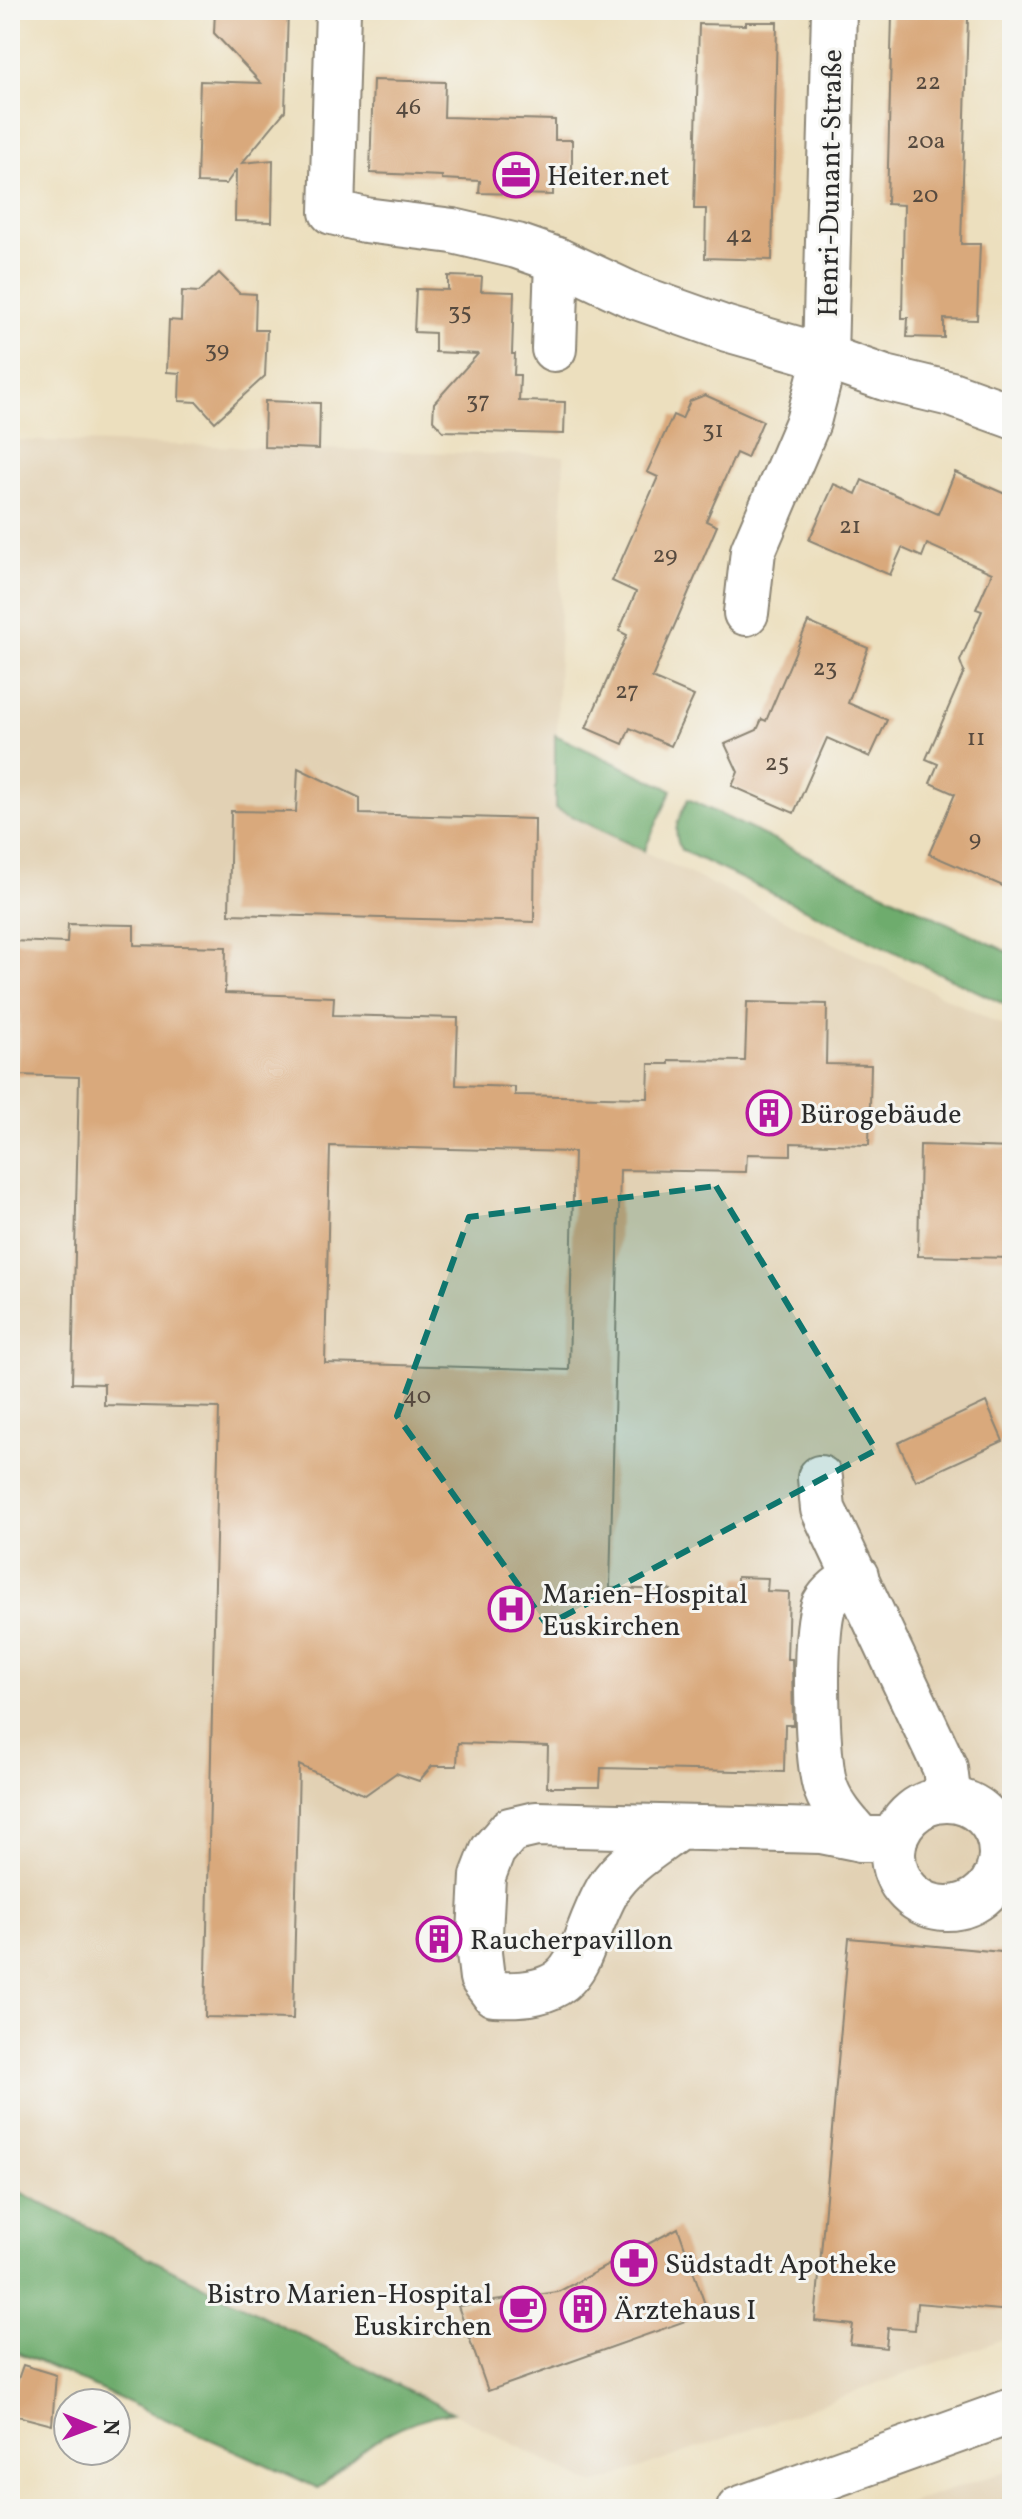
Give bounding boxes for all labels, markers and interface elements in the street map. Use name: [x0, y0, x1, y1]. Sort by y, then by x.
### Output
street label: Henri-Dunant-Straße: [810, 49, 853, 317]
house number: 22: [915, 66, 941, 100]
house number: 46: [395, 91, 421, 125]
house number: 20a: [906, 125, 946, 159]
office icon: Heiter.net: [492, 151, 540, 199]
place label: Heiter.net: [547, 158, 670, 197]
house number: 20: [911, 179, 939, 213]
house number: 42: [725, 219, 753, 253]
house number: 35: [448, 296, 472, 330]
house number: 39: [205, 334, 229, 368]
house number: 37: [466, 385, 490, 419]
house number: 31: [702, 414, 724, 448]
house number: 21: [839, 510, 861, 544]
house number: 29: [652, 539, 678, 573]
house number: 23: [813, 652, 837, 686]
house number: 27: [615, 675, 639, 709]
house number: 11: [967, 722, 985, 756]
house number: 25: [765, 747, 789, 781]
house number: 9: [969, 823, 981, 857]
building icon: Bürogebäude: [745, 1089, 793, 1137]
place label: Bürogebäude: [800, 1096, 962, 1135]
house number: 40: [403, 1380, 431, 1414]
place label: Marien-Hospital Euskirchen: [542, 1576, 748, 1647]
hospital icon: Marien-Hospital Euskirchen: [487, 1585, 535, 1633]
building icon: Raucherpavillon: [415, 1915, 463, 1963]
place label: Raucherpavillon: [470, 1922, 673, 1961]
pharmacy icon: Südstadt Apotheke: [610, 2239, 658, 2287]
place label: Südstadt Apotheke: [665, 2246, 896, 2285]
place label: Bistro Marien-Hospital Euskirchen: [206, 2276, 492, 2347]
cafe icon: Bistro Marien-Hospital Euskirchen: [499, 2285, 547, 2333]
building icon: Ärztehaus I: [559, 2285, 607, 2333]
place label: Ärztehaus I: [614, 2292, 756, 2331]
north arrow: [52, 2387, 132, 2467]
text: N: [94, 2419, 125, 2436]

